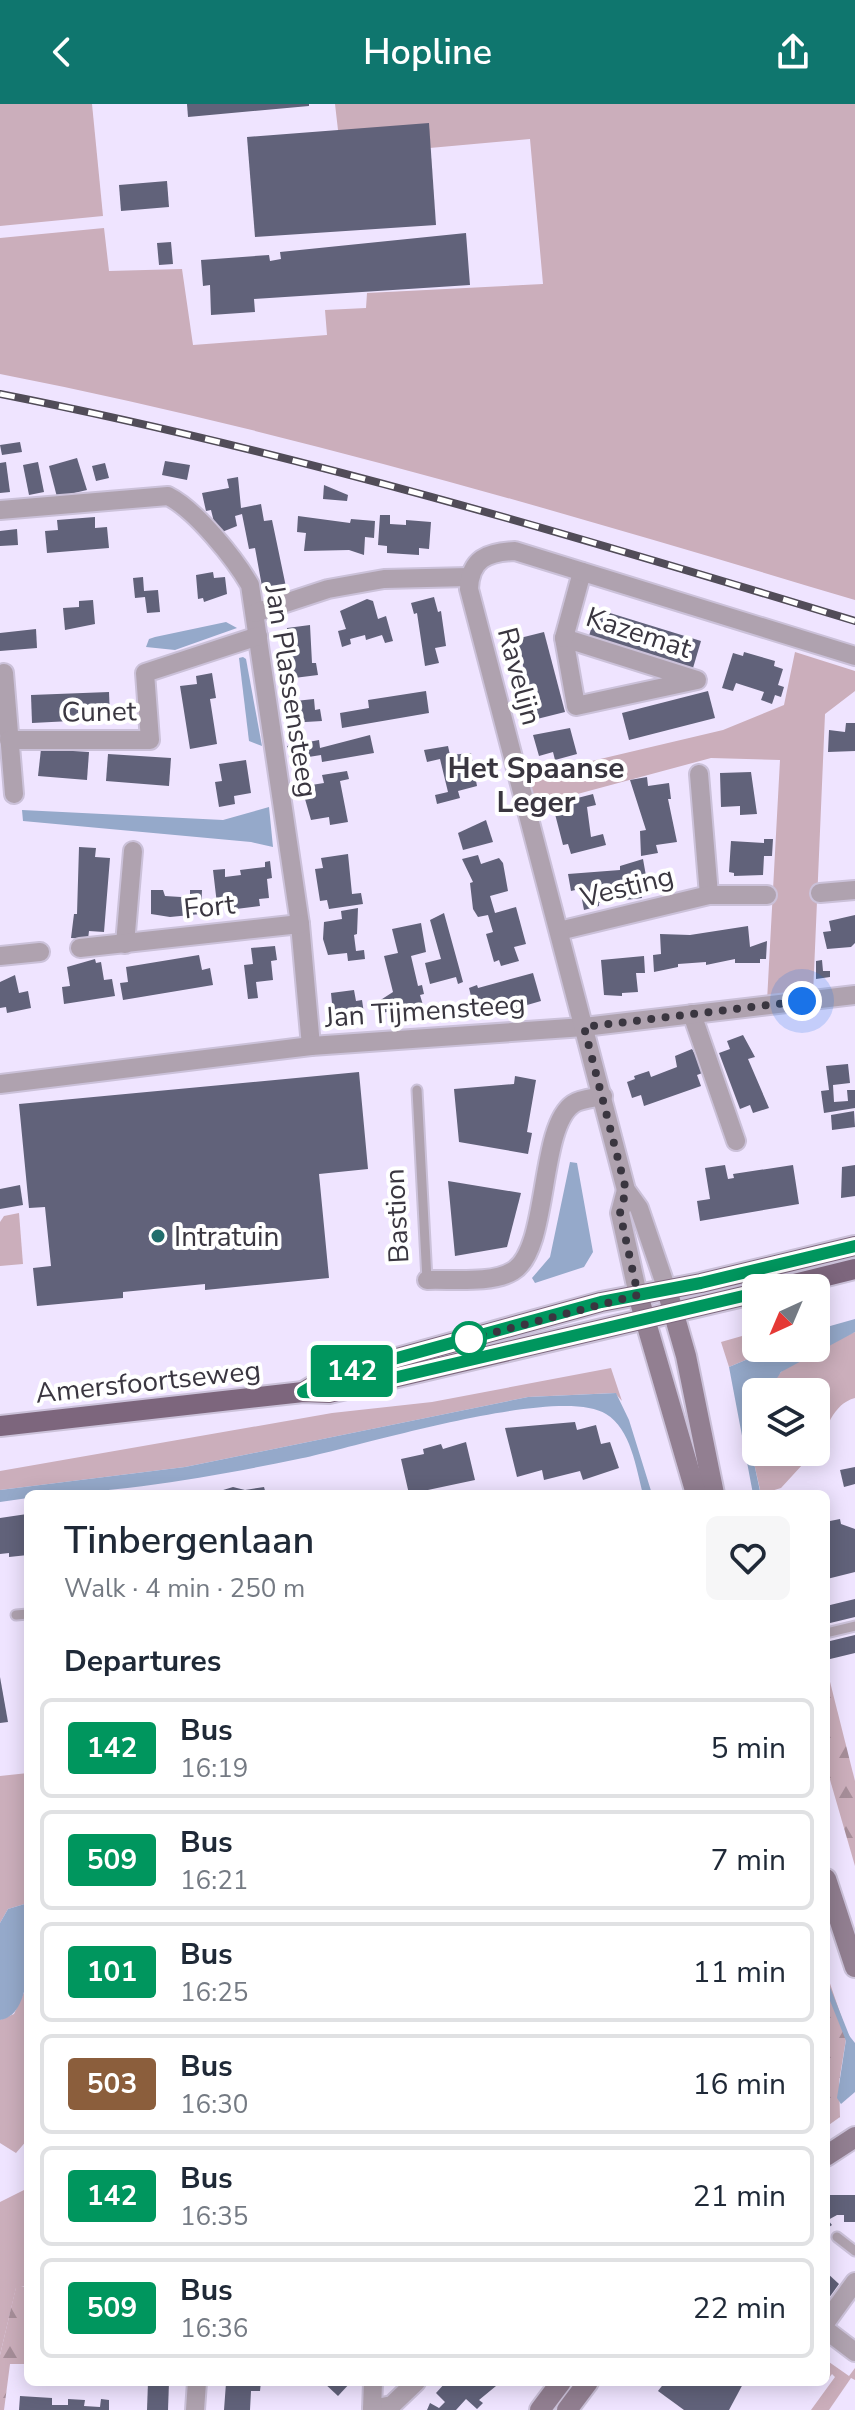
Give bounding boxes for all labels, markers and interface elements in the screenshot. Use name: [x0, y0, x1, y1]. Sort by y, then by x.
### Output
text: Hopline: [363, 28, 492, 77]
icon: back: [40, 30, 84, 74]
icon: share: [771, 30, 815, 74]
street label: Jan Plassensteeg: [255, 581, 327, 800]
street label: Kazemat: [581, 598, 696, 668]
street label: Ravelijn: [488, 623, 550, 729]
street label: Cunet: [61, 692, 137, 732]
district label: Het Spaanse Leger: [447, 748, 625, 823]
street label: Vesting: [576, 857, 678, 917]
street label: Fort: [182, 885, 237, 929]
your location: [782, 981, 822, 1021]
street label: Jan Tijmensteeg: [323, 985, 527, 1037]
street label: Bastion: [376, 1168, 418, 1264]
place label: Intratuin: [174, 1218, 280, 1256]
marker: Intratuin: [149, 1227, 167, 1245]
north arrow: [742, 1274, 830, 1362]
map controls: [742, 1274, 830, 1466]
unlabelled marker: [452, 1322, 486, 1356]
line badge: 142: [306, 1345, 398, 1397]
street label: Amersfoortseweg: [34, 1351, 263, 1413]
text: 142: [327, 1352, 377, 1390]
button: layers: [742, 1378, 830, 1466]
text: Tinbergenlaan: [64, 1515, 314, 1566]
button: heart: [706, 1516, 790, 1600]
text: Walk · 4 min · 250 m: [64, 1571, 305, 1606]
text: Departures: [64, 1641, 221, 1682]
text: Bus: [180, 1710, 233, 1751]
text: 5 min: [711, 1728, 786, 1769]
text: 142: [87, 1729, 137, 1767]
text: 16:19: [180, 1751, 248, 1786]
text: Bus: [180, 1822, 233, 1863]
text: 7 min: [711, 1840, 786, 1881]
text: 509: [87, 1841, 137, 1879]
text: 16:21: [180, 1863, 248, 1898]
text: Bus: [180, 1934, 233, 1975]
text: 11 min: [693, 1952, 786, 1993]
text: 101: [87, 1953, 137, 1991]
text: 16:25: [180, 1975, 248, 2010]
text: Bus: [180, 2046, 233, 2087]
text: 16 min: [693, 2064, 786, 2105]
text: 503: [87, 2065, 137, 2103]
text: 16:30: [180, 2087, 248, 2122]
text: Bus: [180, 2158, 233, 2199]
text: 21 min: [693, 2176, 786, 2217]
text: 142: [87, 2177, 137, 2215]
text: 16:35: [180, 2199, 248, 2234]
text: Bus: [180, 2270, 233, 2311]
text: 22 min: [693, 2288, 786, 2329]
text: 509: [87, 2289, 137, 2327]
text: 16:36: [180, 2311, 248, 2346]

